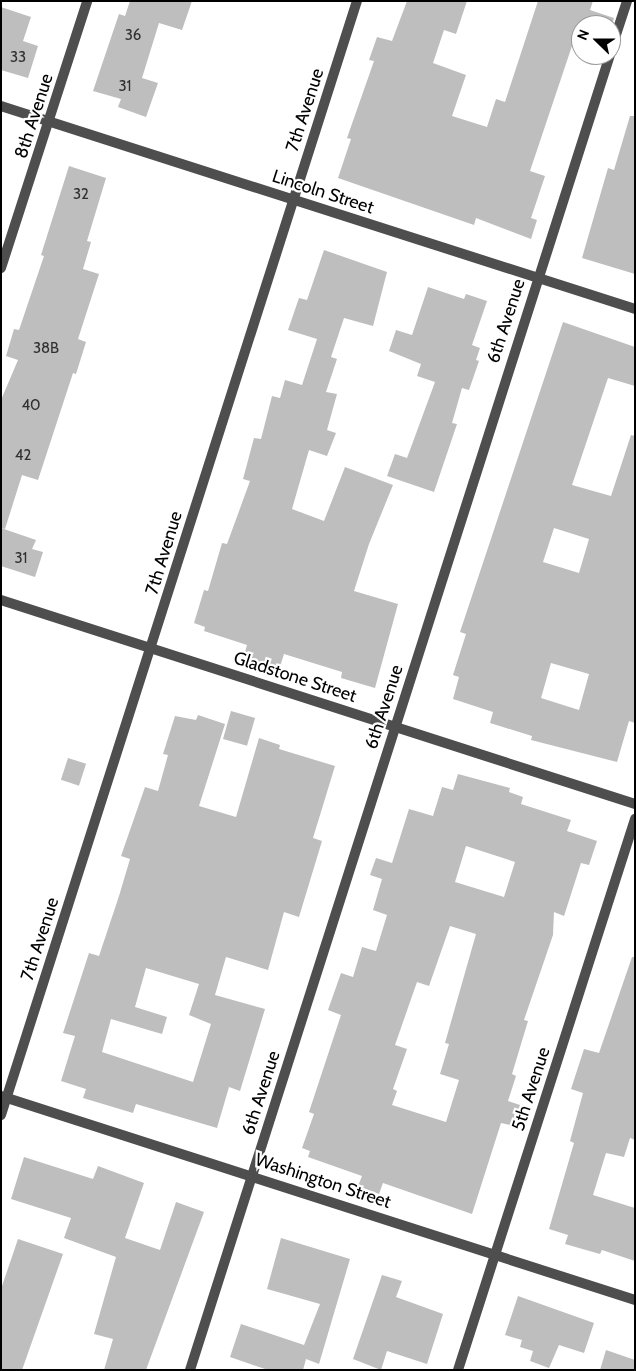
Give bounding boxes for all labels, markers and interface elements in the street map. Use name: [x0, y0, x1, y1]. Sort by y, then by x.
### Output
north arrow: [571, 15, 621, 65]
house number: 36: [125, 27, 141, 45]
text: N: [573, 27, 593, 43]
house number: 33: [10, 49, 26, 67]
street label: 7th Avenue: [281, 66, 329, 154]
street label: 8th Avenue: [10, 71, 58, 161]
house number: 31: [118, 78, 132, 96]
street label: Lincoln Street: [270, 165, 376, 219]
house number: 32: [73, 186, 89, 204]
street label: 6th Avenue: [482, 276, 530, 366]
house number: 38B: [33, 340, 59, 358]
house number: 40: [21, 397, 41, 415]
house number: 42: [15, 447, 31, 465]
street label: 7th Avenue: [141, 509, 187, 597]
house number: 31: [14, 550, 28, 568]
street label: Gladstone Street: [231, 647, 359, 707]
street label: 6th Avenue: [360, 662, 408, 752]
street label: 7th Avenue: [16, 895, 64, 983]
street label: 5th Avenue: [507, 1044, 555, 1134]
street label: 6th Avenue: [237, 1048, 285, 1138]
street label: Washington Street: [252, 1149, 394, 1213]

